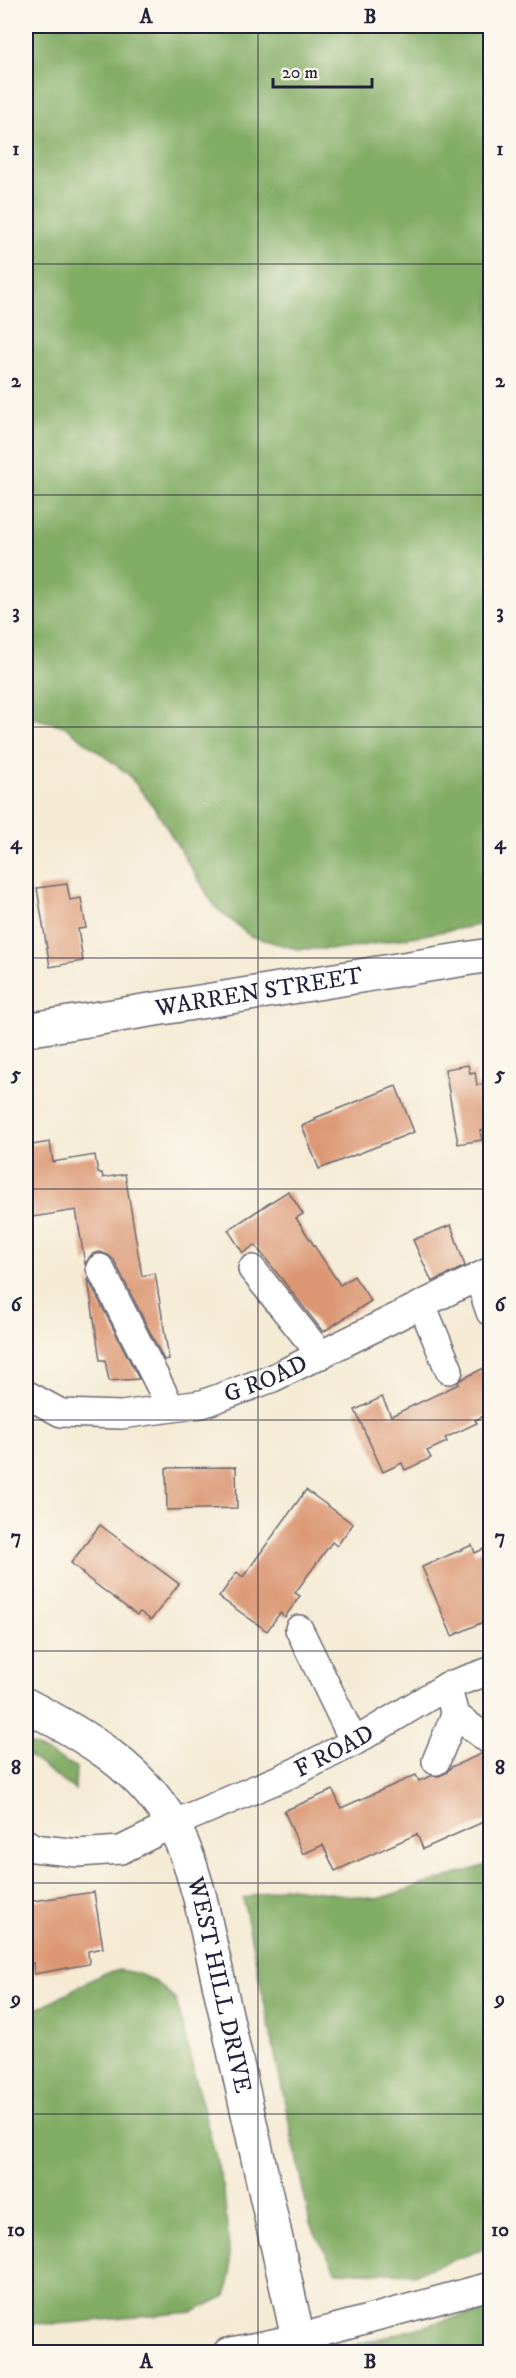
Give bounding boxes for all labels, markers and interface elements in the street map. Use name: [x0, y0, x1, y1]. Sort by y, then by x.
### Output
text: A: [139, 5, 154, 30]
text: B: [364, 5, 376, 30]
scale bar: [273, 51, 372, 89]
text: 20 m: [282, 62, 318, 84]
text: 1: [12, 137, 20, 162]
text: 1: [496, 137, 504, 162]
text: 2: [11, 369, 22, 394]
text: 2: [495, 369, 506, 394]
text: 3: [12, 600, 20, 625]
text: 3: [496, 600, 504, 625]
text: 4: [10, 831, 23, 856]
text: 4: [494, 831, 507, 856]
street label: WARREN STREET: [152, 961, 365, 1024]
text: 5: [10, 1062, 21, 1087]
text: 5: [494, 1062, 505, 1087]
text: 6: [11, 1293, 23, 1318]
text: 6: [495, 1293, 507, 1318]
street label: G ROAD: [220, 1348, 312, 1410]
text: 7: [11, 1525, 21, 1550]
text: 7: [495, 1525, 505, 1550]
street label: F ROAD: [290, 1718, 380, 1785]
text: 8: [11, 1756, 21, 1781]
text: 8: [495, 1756, 505, 1781]
street label: WEST HILL DRIVE: [180, 1873, 258, 2096]
text: 9: [9, 1987, 21, 2012]
text: 9: [493, 1987, 505, 2012]
text: 10: [7, 2218, 25, 2243]
text: 10: [491, 2218, 509, 2243]
text: A: [139, 2350, 154, 2375]
text: B: [364, 2350, 376, 2375]

